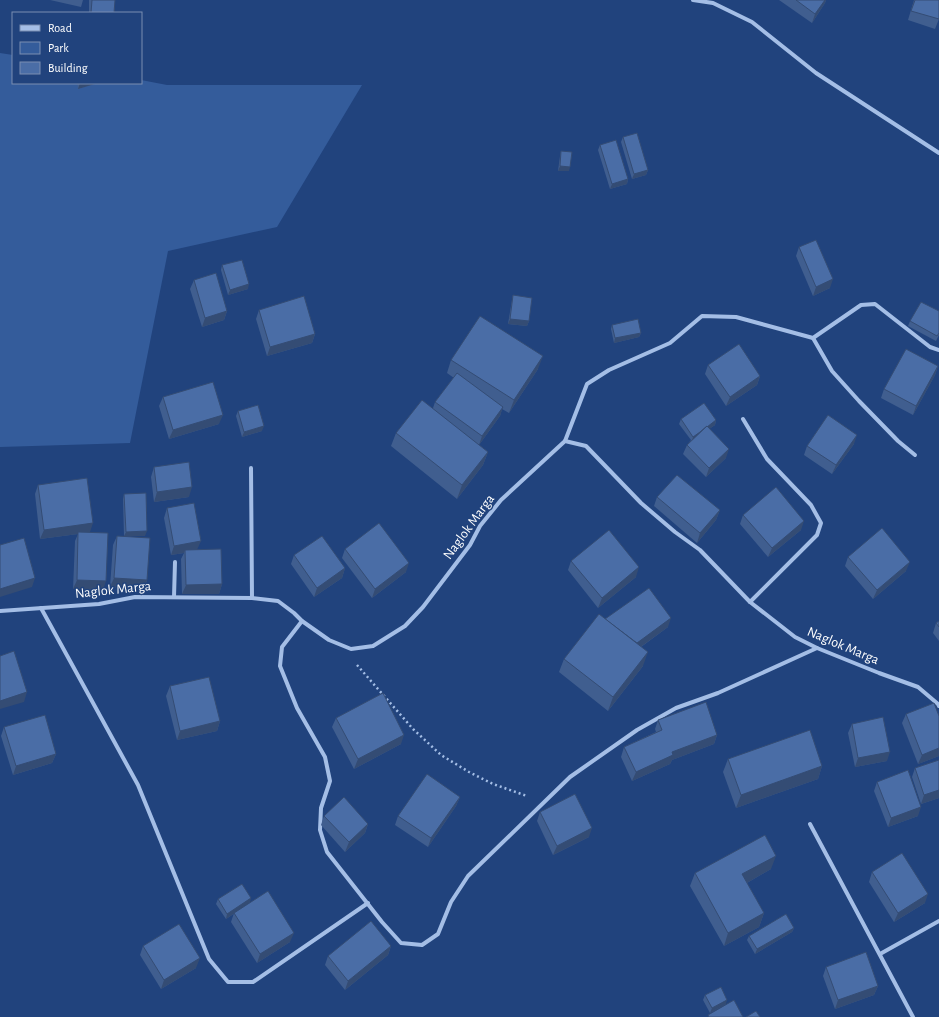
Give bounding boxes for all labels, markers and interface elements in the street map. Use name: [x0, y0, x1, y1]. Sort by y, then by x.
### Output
legend: [12, 12, 142, 84]
text: Road: [48, 22, 72, 34]
text: Park: [48, 42, 69, 54]
text: Building: [48, 62, 88, 74]
street label: Naglok Marga: [441, 492, 497, 562]
street label: Naglok Marga: [74, 579, 152, 601]
street label: Naglok Marga: [805, 625, 881, 668]

